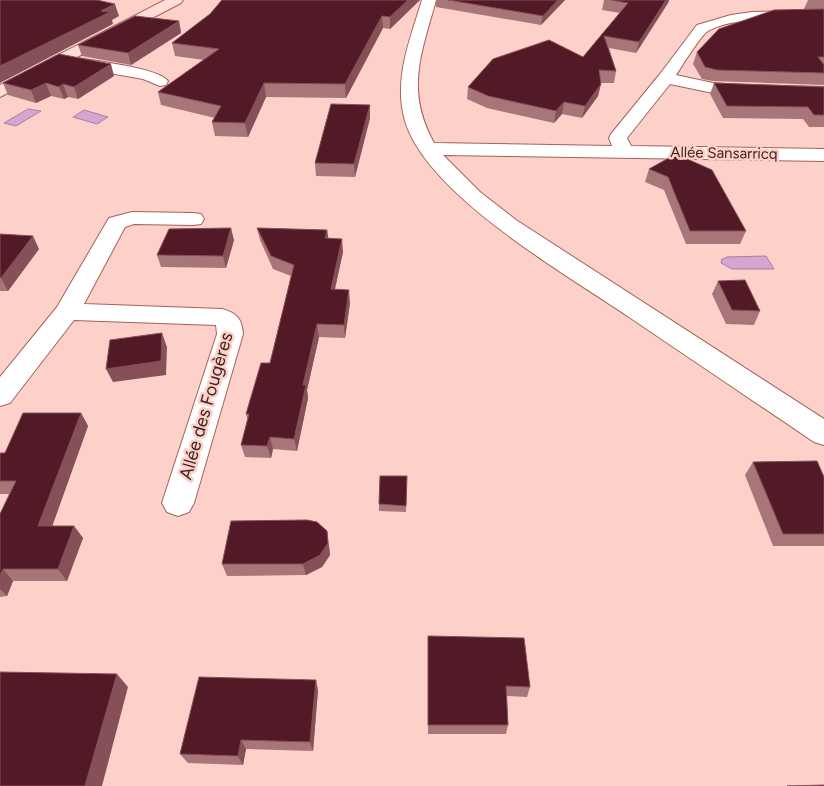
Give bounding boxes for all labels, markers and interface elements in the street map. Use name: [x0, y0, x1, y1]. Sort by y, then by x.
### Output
street label: Allée Sansarricq: [670, 143, 778, 163]
street label: Allée des Fougères: [174, 330, 238, 482]

